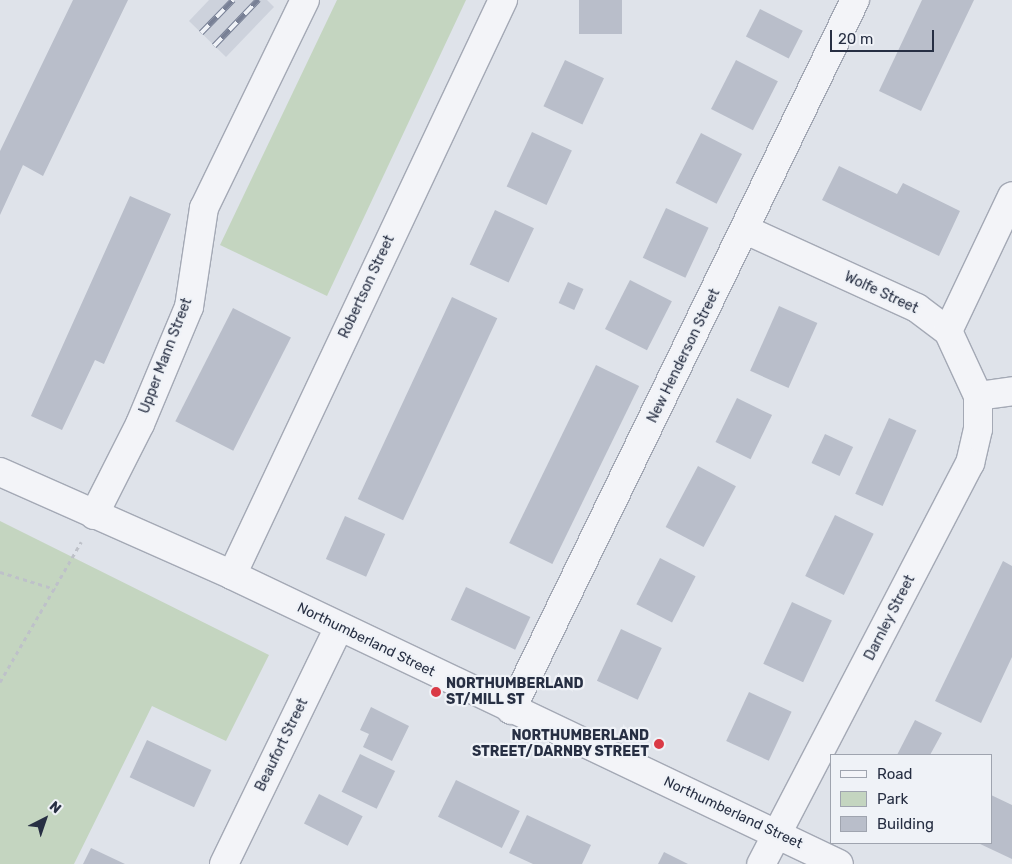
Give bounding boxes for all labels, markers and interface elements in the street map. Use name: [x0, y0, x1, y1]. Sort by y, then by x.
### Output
scale bar: [832, 20, 936, 52]
text: 20 m: [838, 30, 873, 48]
street label: Robertson Street: [336, 233, 398, 341]
street label: Wolfe Street: [841, 269, 921, 317]
street label: New Henderson Street: [644, 286, 724, 426]
street label: Upper Mann Street: [136, 296, 196, 416]
street label: Darnley Street: [861, 572, 919, 664]
street label: Northumberland Street: [294, 599, 438, 681]
place label: NORTHUMBERLAND ST/MILL ST: [446, 676, 584, 709]
marker: NORTHUMBERLAND ST/MILL ST: [430, 686, 442, 698]
street label: Beaufort Street: [252, 696, 312, 794]
place label: NORTHUMBERLAND STREET/DARNBY STREET: [471, 728, 649, 760]
marker: NORTHUMBERLAND STREET/DARNBY STREET: [653, 738, 665, 750]
legend: [830, 754, 992, 844]
text: Road: [877, 765, 913, 783]
street label: Northumberland Street: [661, 773, 805, 853]
text: Park: [877, 790, 908, 808]
north arrow: [20, 794, 70, 844]
text: N: [46, 798, 65, 817]
text: Building: [877, 815, 934, 833]

